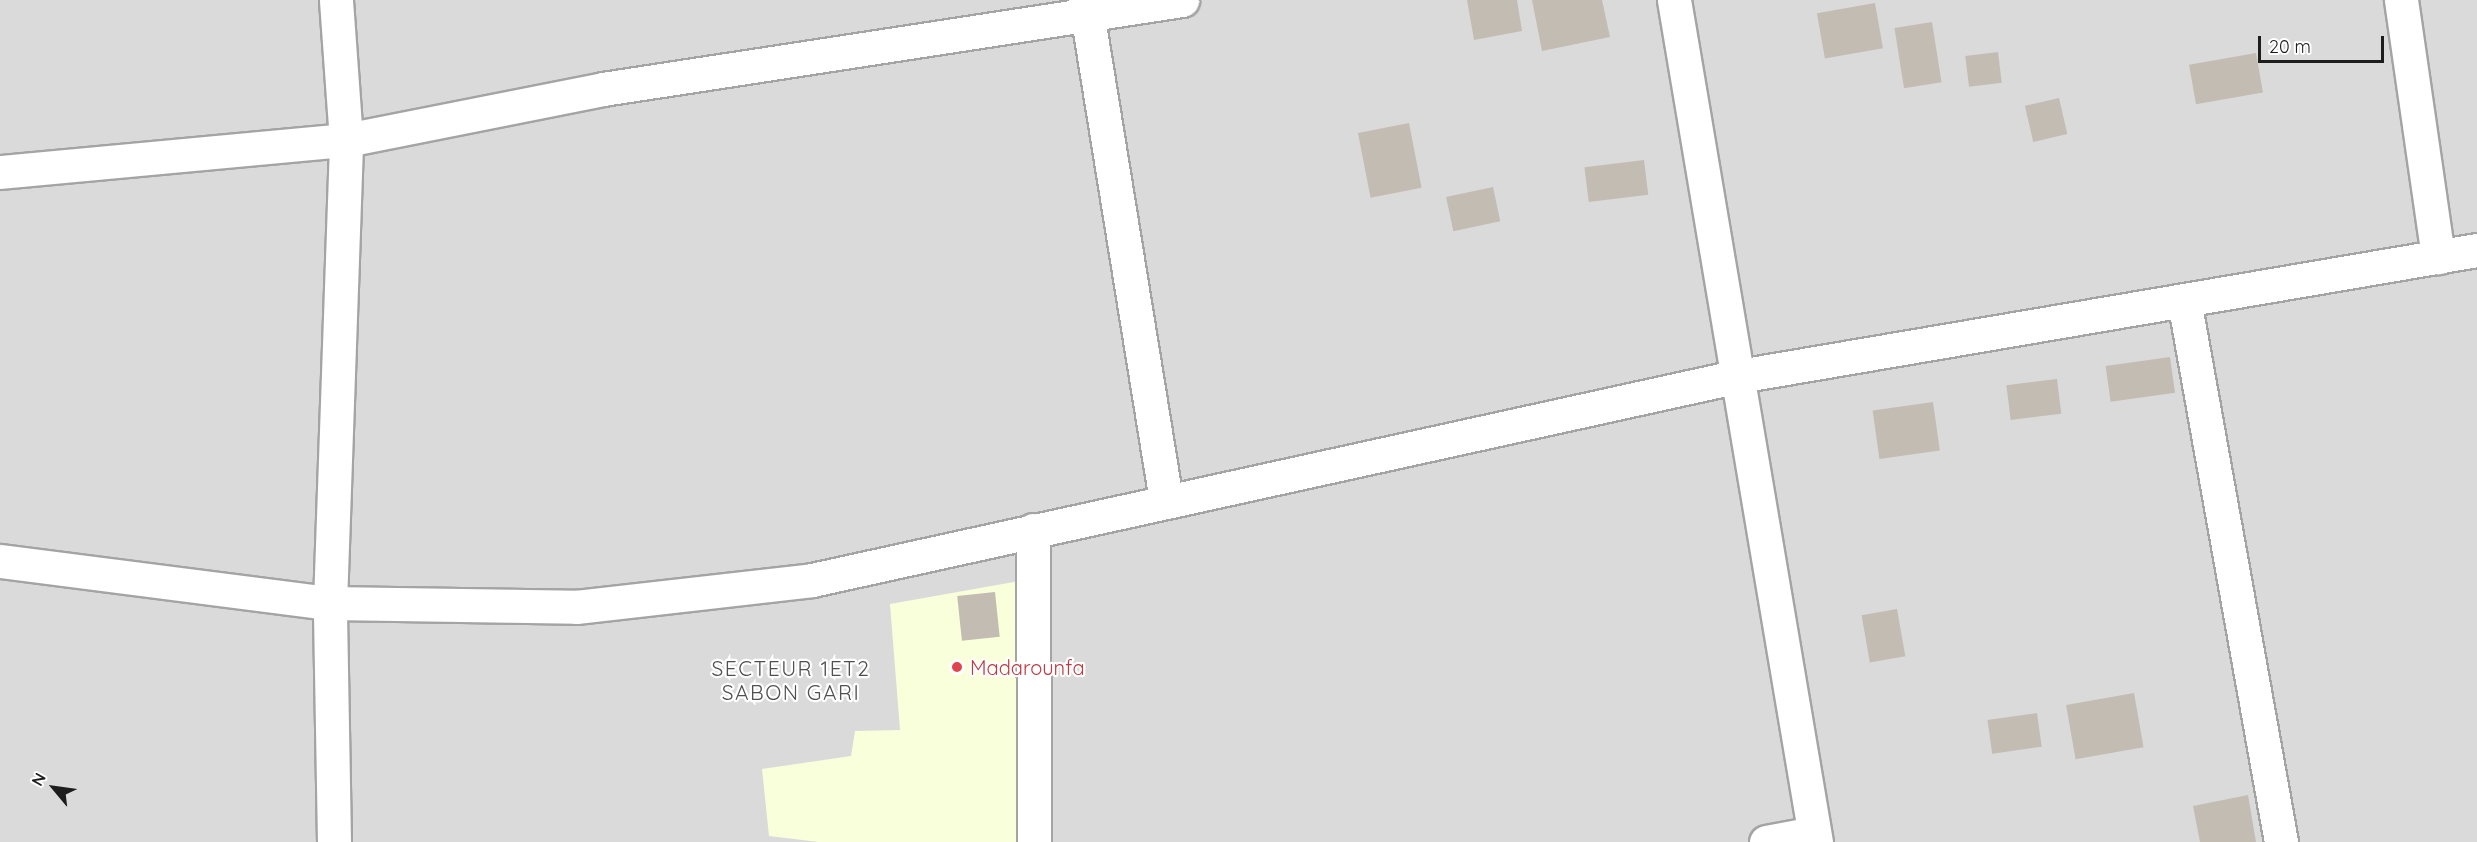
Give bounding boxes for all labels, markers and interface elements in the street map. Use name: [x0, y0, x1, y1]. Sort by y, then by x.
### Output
scale bar: [2261, 24, 2387, 62]
text: 20 m: [2269, 35, 2311, 58]
district label: SECTEUR 1ET2 SABON GARI: [712, 655, 870, 705]
place label: Madarounfa: [970, 655, 1084, 679]
marker: Madarounfa: [948, 658, 966, 676]
north arrow: [24, 758, 84, 818]
text: N: [27, 769, 50, 789]

